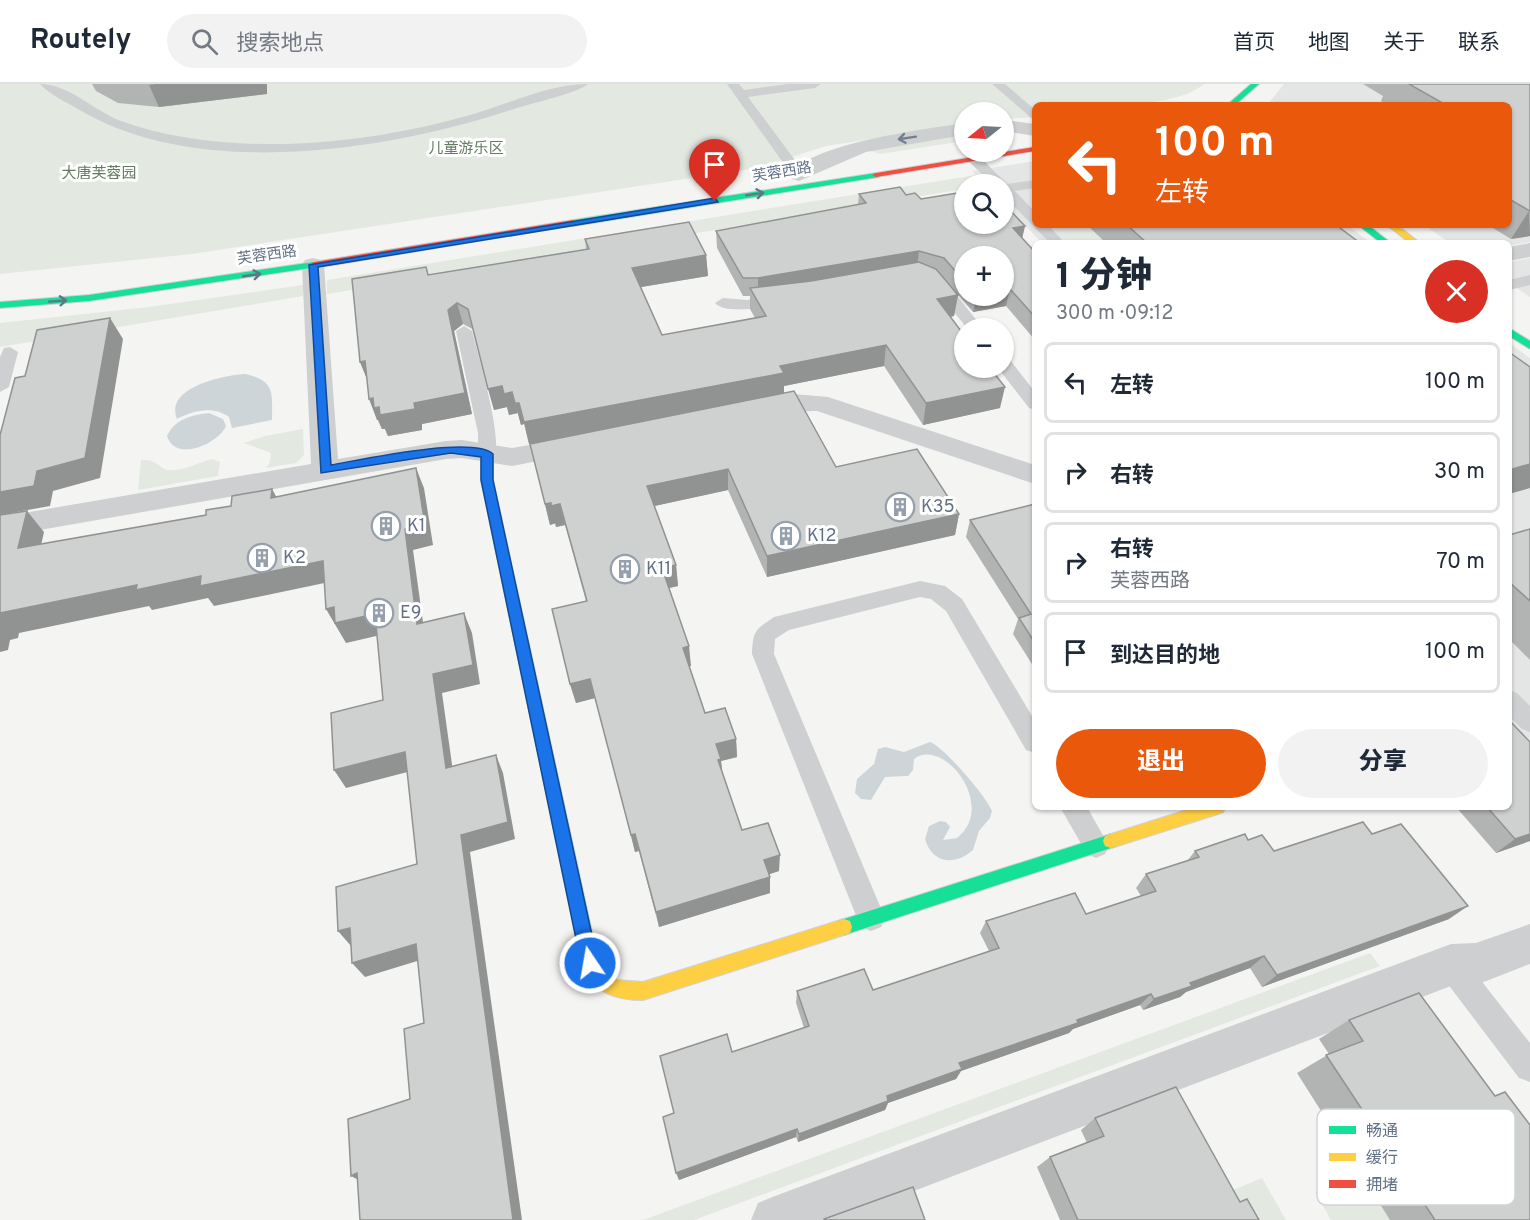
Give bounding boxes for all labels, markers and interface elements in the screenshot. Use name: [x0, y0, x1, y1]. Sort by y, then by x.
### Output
search box: [167, 14, 587, 68]
text: Routely: [30, 23, 131, 59]
icon: search: [188, 25, 221, 58]
text: 首页: [1233, 30, 1275, 57]
text: 地图: [1308, 30, 1350, 57]
text: 关于: [1383, 30, 1425, 57]
text: 联系: [1458, 30, 1500, 57]
text: 搜索地点: [236, 31, 324, 58]
north arrow: [954, 102, 1014, 162]
map controls: [954, 102, 1014, 378]
text: 100 m: [1155, 118, 1274, 171]
icon: left: [1056, 126, 1134, 204]
one-way arrow: [897, 132, 917, 143]
pin: [689, 139, 740, 201]
park label: 儿童游乐区: [428, 140, 504, 159]
icon: arrive: [698, 148, 731, 181]
street label: 芙蓉西路: [751, 159, 813, 187]
park label: 大唐芙蓉园: [61, 165, 137, 184]
button: search: [954, 174, 1014, 234]
text: 左转: [1155, 177, 1209, 211]
one-way arrow: [745, 188, 765, 199]
street label: 芙蓉西路: [236, 242, 298, 270]
button: +: [954, 246, 1014, 306]
text: 1 分钟: [1056, 255, 1152, 301]
button: close: [1425, 260, 1488, 323]
one-way arrow: [241, 269, 261, 280]
one-way arrow: [48, 295, 68, 306]
text: 300 m · 09:12: [1056, 301, 1173, 327]
button: −: [954, 318, 1014, 378]
icon: left: [1059, 366, 1092, 399]
text: 100 m: [1425, 369, 1485, 396]
text: 左转: [1110, 373, 1154, 400]
icon: right: [1059, 456, 1092, 489]
text: 30 m: [1434, 459, 1485, 486]
text: 右转: [1110, 463, 1154, 490]
building icon: K35: [884, 491, 916, 523]
place label: K35: [921, 496, 955, 519]
building icon: K1: [370, 510, 402, 542]
place label: K1: [407, 515, 425, 538]
building icon: K12: [770, 520, 802, 552]
place label: K12: [807, 525, 836, 548]
text: 右转: [1110, 537, 1154, 564]
building icon: K2: [246, 542, 278, 574]
icon: right: [1059, 546, 1092, 579]
place label: K2: [283, 547, 306, 570]
text: 70 m: [1436, 549, 1485, 576]
building icon: K11: [609, 553, 641, 585]
place label: K11: [646, 558, 671, 581]
text: 芙蓉西路: [1110, 569, 1190, 595]
building icon: E9: [363, 597, 395, 629]
place label: E9: [400, 602, 422, 625]
icon: arrive: [1059, 636, 1092, 669]
text: 100 m: [1425, 639, 1485, 666]
text: 到达目的地: [1110, 643, 1220, 670]
button: 退出: [1056, 729, 1266, 798]
button: 分享: [1278, 729, 1488, 798]
position arrow: [558, 931, 622, 995]
legend: [1317, 1109, 1515, 1205]
text: 畅通: [1366, 1122, 1398, 1142]
text: 缓行: [1366, 1149, 1398, 1169]
text: 拥堵: [1366, 1176, 1398, 1196]

